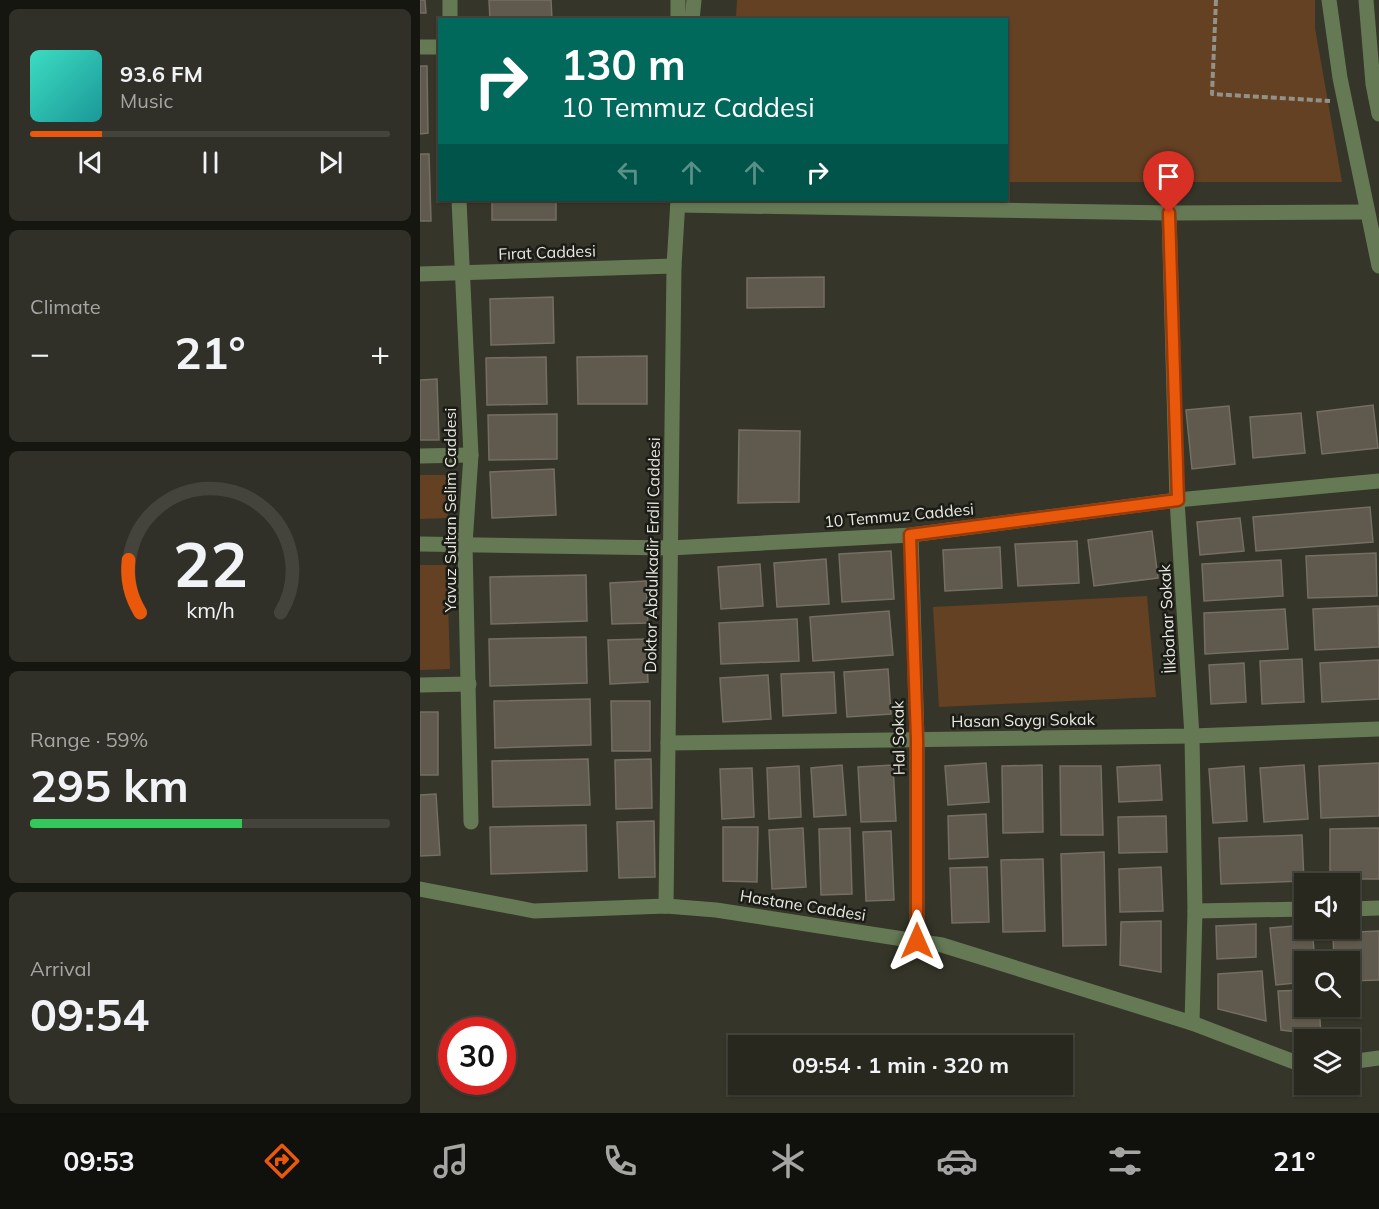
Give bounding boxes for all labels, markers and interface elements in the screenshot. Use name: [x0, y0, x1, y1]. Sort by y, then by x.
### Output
text: 130 m: [561, 38, 686, 91]
icon: right: [462, 42, 540, 120]
text: 93.6 FM: [120, 60, 203, 88]
text: Music: [120, 88, 173, 113]
text: 10 Temmuz Caddesi: [561, 90, 815, 124]
icon: previous: [74, 146, 107, 179]
icon: pause: [194, 146, 227, 179]
icon: next: [314, 146, 347, 179]
pin: [1143, 151, 1194, 213]
icon: left: [612, 156, 645, 189]
icon: ahead: [675, 156, 708, 189]
icon: ahead: [738, 156, 771, 189]
icon: right: [801, 156, 834, 189]
icon: arrive: [1152, 160, 1185, 193]
street label: Fırat Caddesi: [498, 240, 596, 264]
text: Climate: [30, 294, 101, 319]
text: 21°: [174, 324, 246, 380]
text: −: [30, 332, 50, 373]
text: +: [370, 332, 390, 373]
street label: Yavuz Sultan Selim Caddesi: [440, 408, 460, 613]
street label: Doktor Abdulkadir Erdil Caddesi: [640, 437, 664, 673]
street label: 10 Temmuz Caddesi: [823, 498, 975, 532]
text: 22: [173, 525, 247, 604]
street label: İlkbahar Sokak: [1154, 563, 1180, 674]
text: km/h: [186, 597, 234, 624]
street label: Hal Sokak: [887, 700, 909, 776]
street label: Hasan Saygı Sokak: [951, 709, 1096, 731]
text: Range · 59%: [30, 727, 148, 752]
text: 295 km: [30, 757, 189, 813]
map controls: [1294, 873, 1360, 1095]
button: sound: [1294, 873, 1360, 939]
street label: Hastane Caddesi: [739, 885, 867, 925]
position arrow: [885, 909, 949, 973]
button: search: [1294, 951, 1360, 1017]
text: Arrival: [30, 956, 91, 981]
text: 09:54: [30, 986, 149, 1042]
speed limit sign: 30: [438, 1017, 516, 1095]
button: layers: [1294, 1029, 1360, 1095]
text: 09:54 · 1 min · 320 m: [792, 1051, 1009, 1079]
icon: directions: [261, 1140, 303, 1182]
icon: music: [430, 1140, 472, 1182]
icon: phone: [599, 1140, 641, 1182]
icon: climate: [767, 1140, 809, 1182]
icon: car: [936, 1140, 978, 1182]
icon: filters: [1104, 1140, 1146, 1182]
text: 09:53: [63, 1144, 135, 1178]
text: 21°: [1273, 1144, 1316, 1178]

